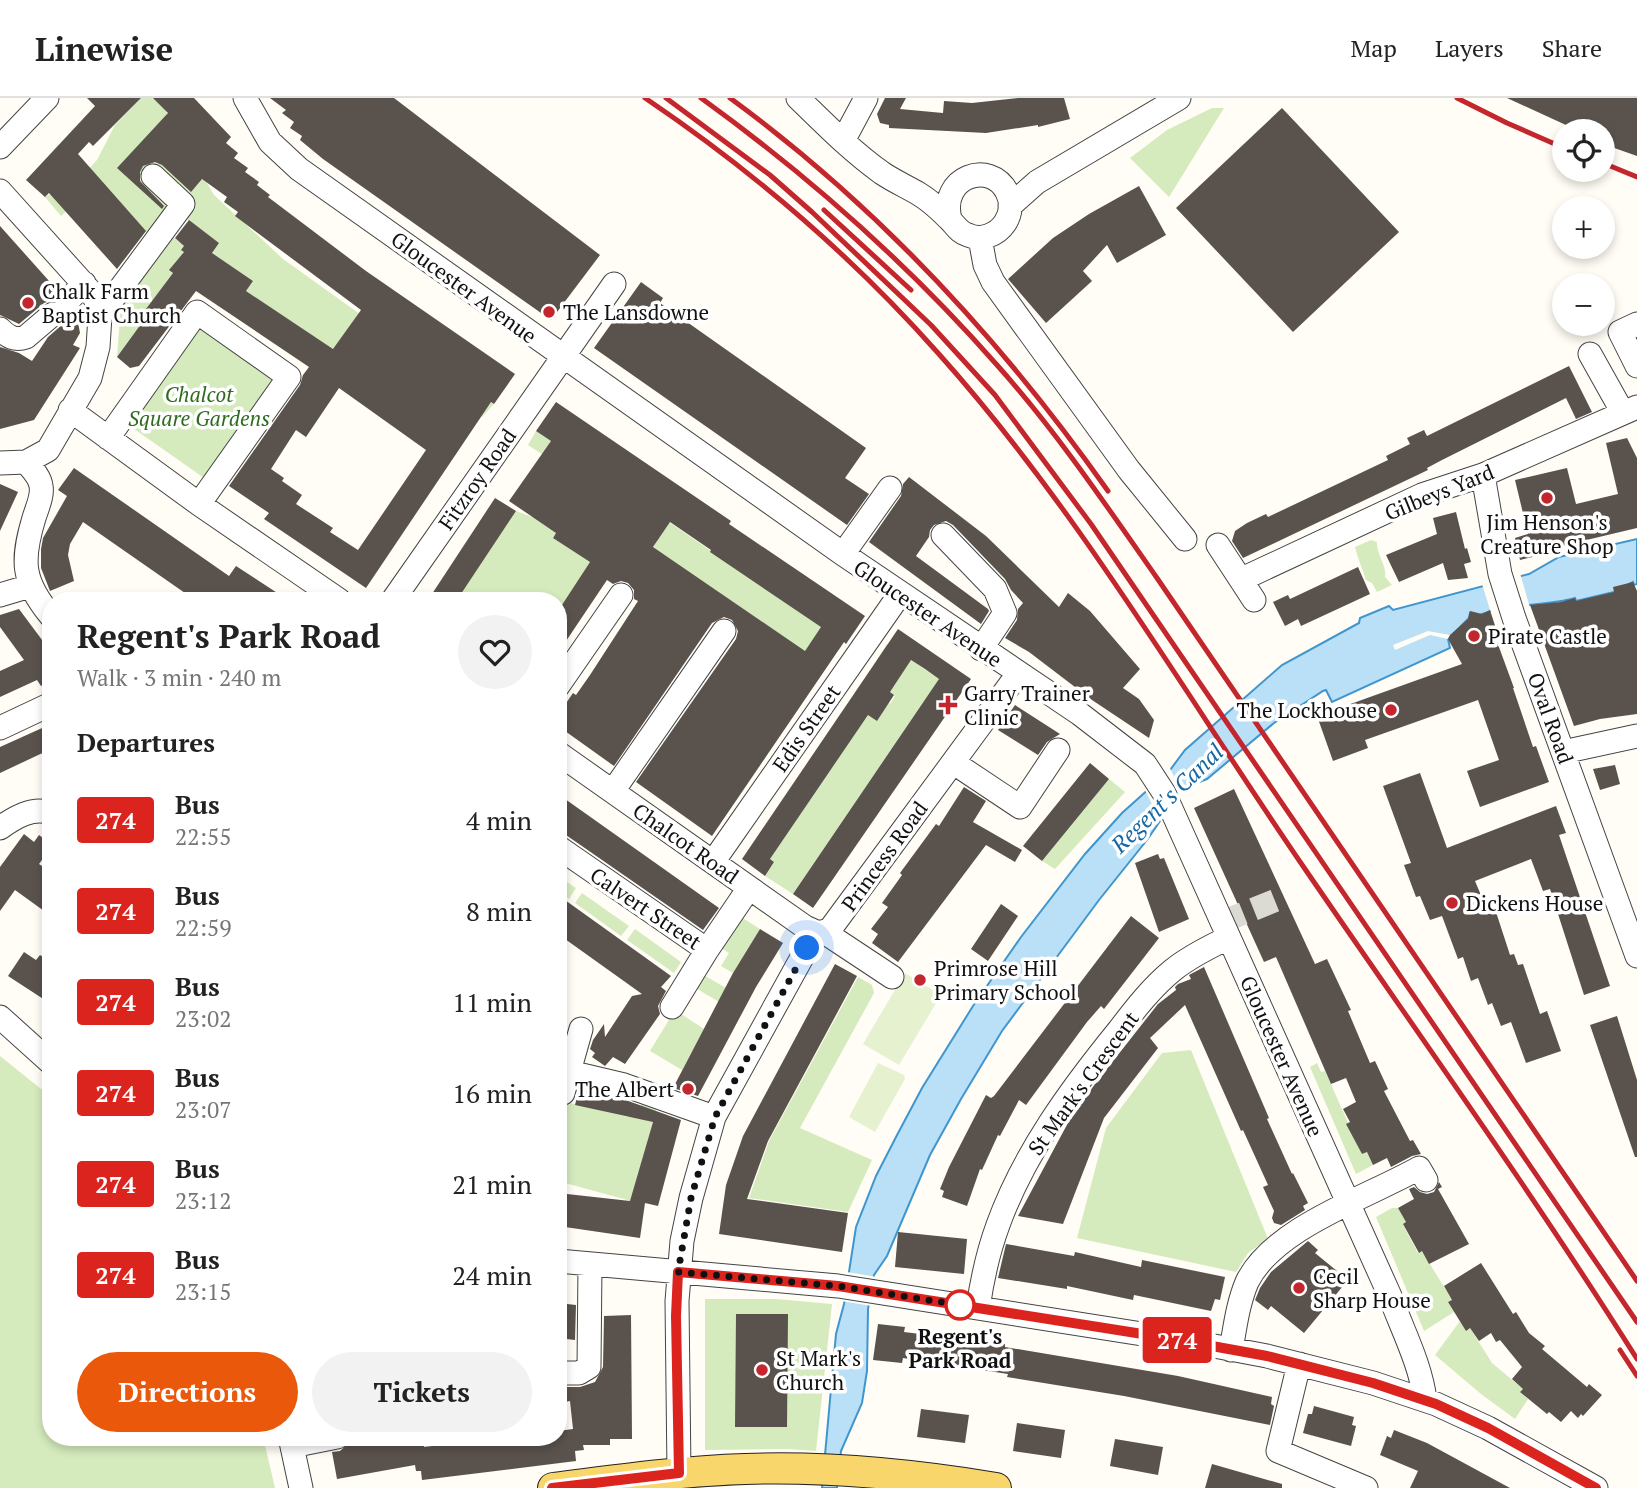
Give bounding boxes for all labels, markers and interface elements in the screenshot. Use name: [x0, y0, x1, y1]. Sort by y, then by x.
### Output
text: Linewise: [35, 27, 173, 70]
text: Map: [1350, 32, 1397, 64]
text: Layers: [1435, 32, 1504, 64]
text: Share: [1542, 32, 1602, 64]
map controls: [1552, 119, 1615, 336]
button: locate: [1552, 119, 1615, 182]
button: +: [1552, 196, 1615, 259]
street label: Gloucester Avenue: [386, 225, 542, 349]
button: −: [1552, 273, 1615, 336]
place label: Chalk Farm Baptist Church: [42, 277, 181, 329]
marker: Chalk Farm Baptist Church: [20, 295, 36, 311]
place label: The Lansdowne: [563, 298, 709, 326]
marker: The Lansdowne: [541, 304, 557, 320]
park label: Chalcot Square Gardens: [128, 380, 270, 432]
street label: Fitzroy Road: [432, 423, 522, 535]
street label: Gilbeys Yard: [1380, 457, 1498, 527]
marker: Jim Henson's Creature Shop: [1539, 490, 1555, 506]
place label: Jim Henson's Creature Shop: [1480, 508, 1614, 560]
street label: Gloucester Avenue: [848, 553, 1008, 673]
text: Regent's Park Road: [77, 614, 380, 657]
button: heart: [458, 615, 532, 689]
place label: Pirate Castle: [1488, 622, 1607, 650]
marker: Pirate Castle: [1466, 628, 1482, 644]
text: Walk · 3 min · 240 m: [77, 662, 281, 693]
street label: Oval Road: [1522, 669, 1581, 768]
street label: Edis Street: [766, 679, 846, 777]
place label: Garry Trainer Clinic: [964, 679, 1090, 731]
marker: Garry Trainer Clinic: [938, 695, 958, 715]
place label: The Lockhouse: [1237, 696, 1377, 724]
marker: The Lockhouse: [1383, 702, 1399, 718]
text: Departures: [77, 725, 215, 759]
water label: Regent's Canal: [1103, 736, 1230, 860]
text: Bus: [175, 787, 220, 821]
street label: Princess Road: [835, 795, 934, 917]
street label: Chalcot Road: [627, 796, 745, 890]
text: 4 min: [466, 803, 532, 837]
text: 274: [95, 804, 136, 836]
text: 22:55: [175, 821, 232, 852]
street label: Calvert Street: [585, 861, 707, 956]
text: Bus: [175, 878, 220, 912]
place label: Dickens House: [1466, 889, 1603, 917]
text: 8 min: [466, 894, 532, 928]
text: 274: [95, 895, 136, 927]
marker: Dickens House: [1444, 895, 1460, 911]
text: 22:59: [175, 912, 232, 943]
your location: [789, 930, 824, 965]
place label: Primrose Hill Primary School: [934, 954, 1077, 1006]
text: Bus: [175, 969, 220, 1003]
street label: Gloucester Avenue: [1234, 971, 1330, 1141]
marker: Primrose Hill Primary School: [912, 972, 928, 988]
text: 11 min: [452, 985, 532, 1019]
text: 274: [95, 986, 136, 1018]
text: 23:02: [175, 1003, 232, 1034]
street label: St Mark's Crescent: [1021, 1005, 1145, 1161]
text: Bus: [175, 1060, 220, 1094]
place label: The Albert: [575, 1075, 674, 1103]
text: 16 min: [452, 1076, 532, 1110]
text: 274: [95, 1077, 136, 1109]
marker: The Albert: [680, 1081, 696, 1097]
text: 23:07: [175, 1094, 232, 1125]
text: Bus: [175, 1151, 220, 1185]
text: 21 min: [452, 1167, 532, 1201]
text: 274: [95, 1168, 136, 1200]
text: 23:12: [175, 1185, 232, 1216]
text: Bus: [175, 1242, 220, 1276]
text: 24 min: [452, 1258, 532, 1292]
text: 274: [95, 1259, 136, 1291]
place label: Cecil Sharp House: [1313, 1262, 1431, 1314]
text: 23:15: [175, 1276, 232, 1307]
marker: Cecil Sharp House: [1291, 1280, 1307, 1296]
marker: Regent's Park Road: [945, 1290, 975, 1320]
line badge: 274: [1137, 1317, 1217, 1363]
place label: Regent's Park Road: [909, 1322, 1012, 1374]
text: 274: [1157, 1324, 1197, 1356]
place label: St Mark's Church: [776, 1344, 861, 1396]
button: Directions: [77, 1352, 298, 1432]
button: Tickets: [312, 1352, 532, 1432]
marker: St Mark's Church: [754, 1362, 770, 1378]

